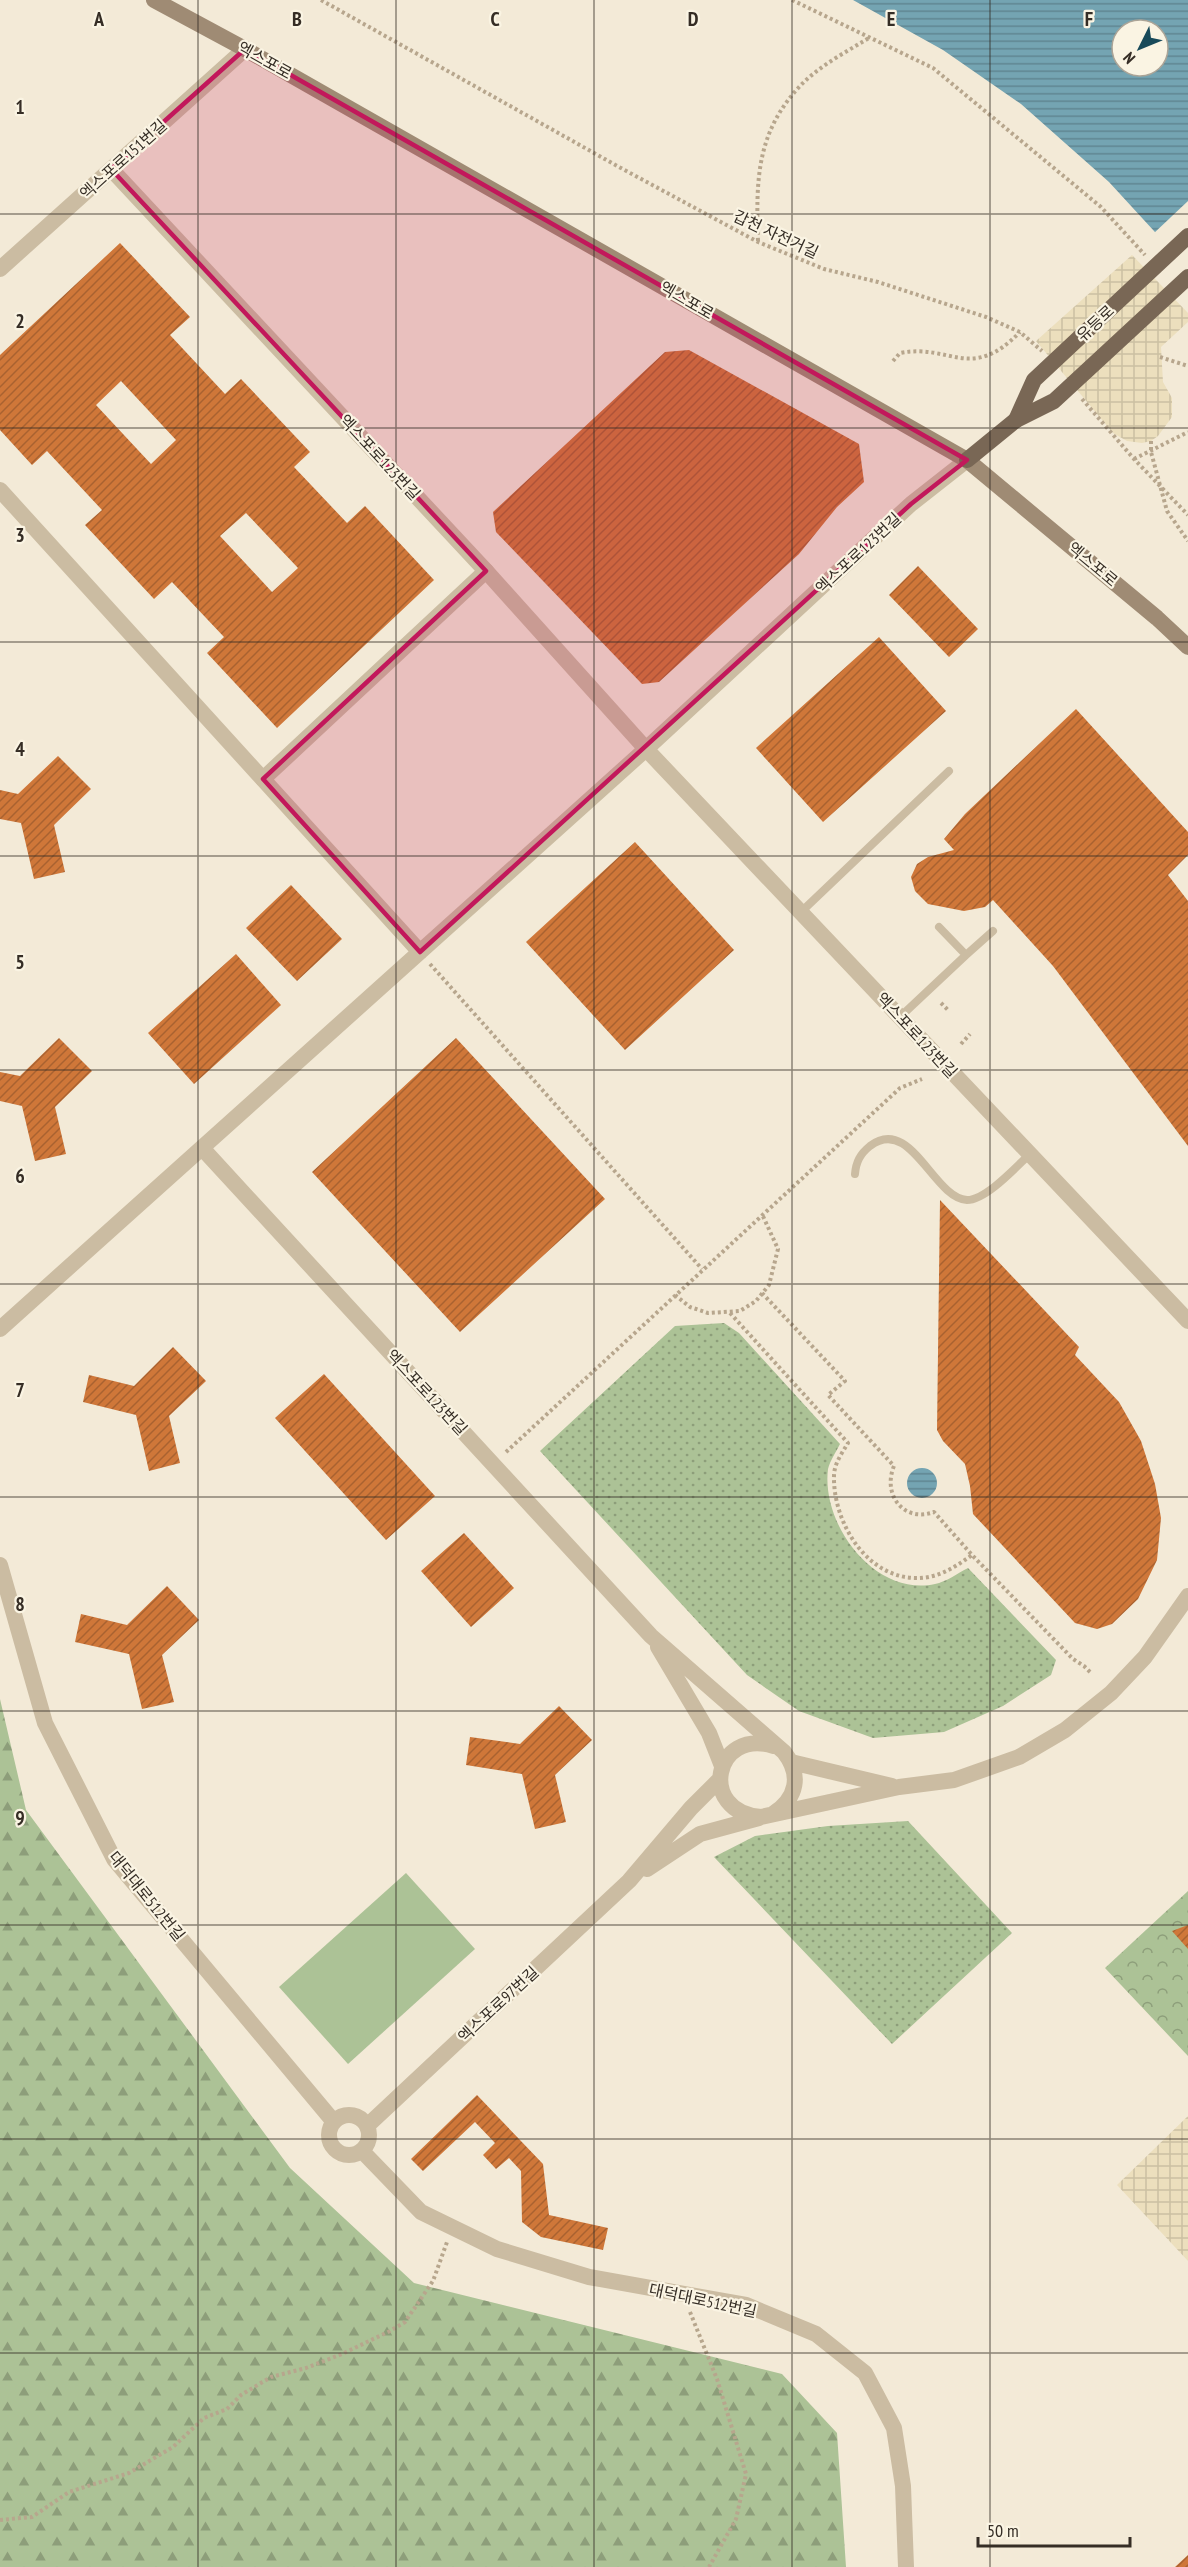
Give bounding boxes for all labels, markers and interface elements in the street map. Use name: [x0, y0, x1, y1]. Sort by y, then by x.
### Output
text: A: [93, 6, 105, 32]
text: B: [292, 6, 302, 32]
text: C: [490, 6, 500, 32]
text: D: [688, 6, 699, 32]
text: E: [887, 6, 895, 32]
text: F: [1085, 6, 1093, 32]
north arrow: [1110, 18, 1170, 78]
street label: 엑스포로: [234, 37, 296, 83]
text: N: [1119, 48, 1139, 68]
text: 1: [15, 94, 25, 120]
street label: 엑스포로151번길: [75, 115, 171, 203]
street label: 갑천 자전거길: [730, 206, 822, 262]
street label: 엑스포로: [656, 277, 718, 324]
street label: 유등로: [1072, 300, 1118, 345]
text: 2: [15, 308, 25, 334]
street label: 엑스포로123번길: [335, 410, 425, 504]
street label: 엑스포로123번길: [811, 508, 905, 598]
text: 3: [15, 522, 25, 548]
street label: 엑스포로: [1064, 537, 1122, 591]
text: 4: [15, 736, 25, 762]
text: 5: [15, 949, 25, 975]
street label: 엑스포로123번길: [872, 988, 962, 1082]
text: 6: [15, 1163, 25, 1189]
street label: 엑스포로123번길: [382, 1345, 472, 1439]
text: 7: [15, 1377, 25, 1403]
text: 8: [15, 1591, 25, 1617]
text: 9: [15, 1805, 25, 1831]
street label: 대덕대로512번길: [105, 1847, 189, 1945]
street label: 엑스포로97번길: [454, 1962, 542, 2046]
street label: 대덕대로512번길: [647, 2279, 759, 2321]
scale bar: [978, 2510, 1130, 2548]
text: 50 m: [987, 2519, 1019, 2542]

